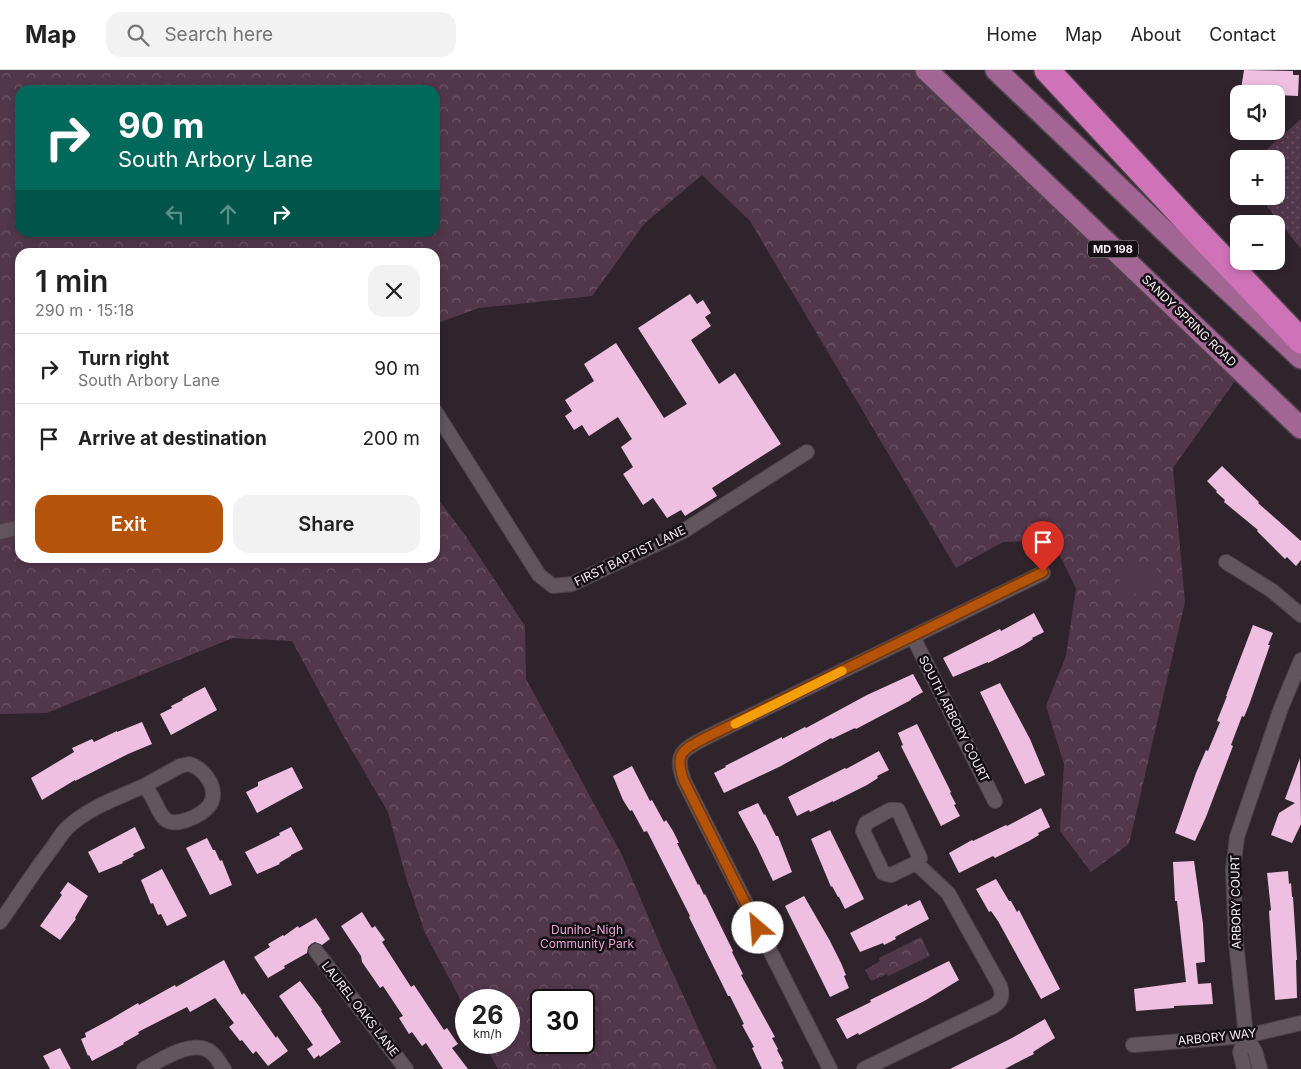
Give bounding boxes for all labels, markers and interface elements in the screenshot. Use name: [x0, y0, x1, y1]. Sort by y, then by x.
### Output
search box: [106, 12, 456, 57]
text: Map: [25, 20, 76, 49]
icon: search: [124, 21, 152, 49]
text: Search here: [164, 23, 273, 46]
text: Home: [987, 24, 1037, 45]
text: Map: [1065, 24, 1102, 45]
text: About: [1130, 24, 1181, 45]
text: Contact: [1209, 24, 1276, 45]
map controls: [1230, 85, 1285, 270]
button: sound: [1230, 85, 1285, 140]
text: 90 m: [118, 104, 205, 146]
icon: right: [35, 105, 100, 170]
text: South Arbory Lane: [118, 146, 313, 172]
button: +: [1230, 150, 1285, 205]
icon: left: [161, 200, 189, 228]
icon: ahead: [214, 200, 242, 228]
icon: right: [267, 200, 295, 228]
button: −: [1230, 215, 1285, 270]
road number: MD 198: [1088, 240, 1138, 258]
text: 1 min: [35, 263, 108, 299]
button: close: [368, 265, 420, 317]
street label: SANDY SPRING ROAD: [1139, 272, 1240, 370]
text: 290 m · 15:18: [35, 300, 134, 320]
text: Turn right: [78, 347, 169, 370]
icon: right: [35, 355, 63, 383]
text: 90 m: [374, 357, 420, 380]
text: South Arbory Lane: [78, 370, 220, 390]
icon: arrive: [35, 425, 63, 453]
text: Arrive at destination: [78, 427, 267, 450]
text: 200 m: [362, 427, 420, 450]
button: Exit: [35, 495, 223, 553]
button: Share: [233, 495, 420, 553]
pin: [1022, 521, 1064, 572]
street label: FIRST BAPTIST LANE: [572, 522, 688, 589]
icon: arrive: [1029, 528, 1057, 556]
street label: SOUTH ARBORY COURT: [916, 653, 993, 785]
street label: ARBORY COURT: [1227, 854, 1244, 949]
position arrow: [731, 901, 783, 953]
park label: Duniho-Nigh Community Park: [540, 922, 634, 951]
street label: LAUREL OAKS LANE: [319, 958, 402, 1059]
speed limit sign: 30: [530, 989, 595, 1054]
text: 26: [472, 1000, 503, 1030]
street label: ARBORY WAY: [1177, 1025, 1257, 1048]
text: km/h: [473, 1026, 502, 1041]

